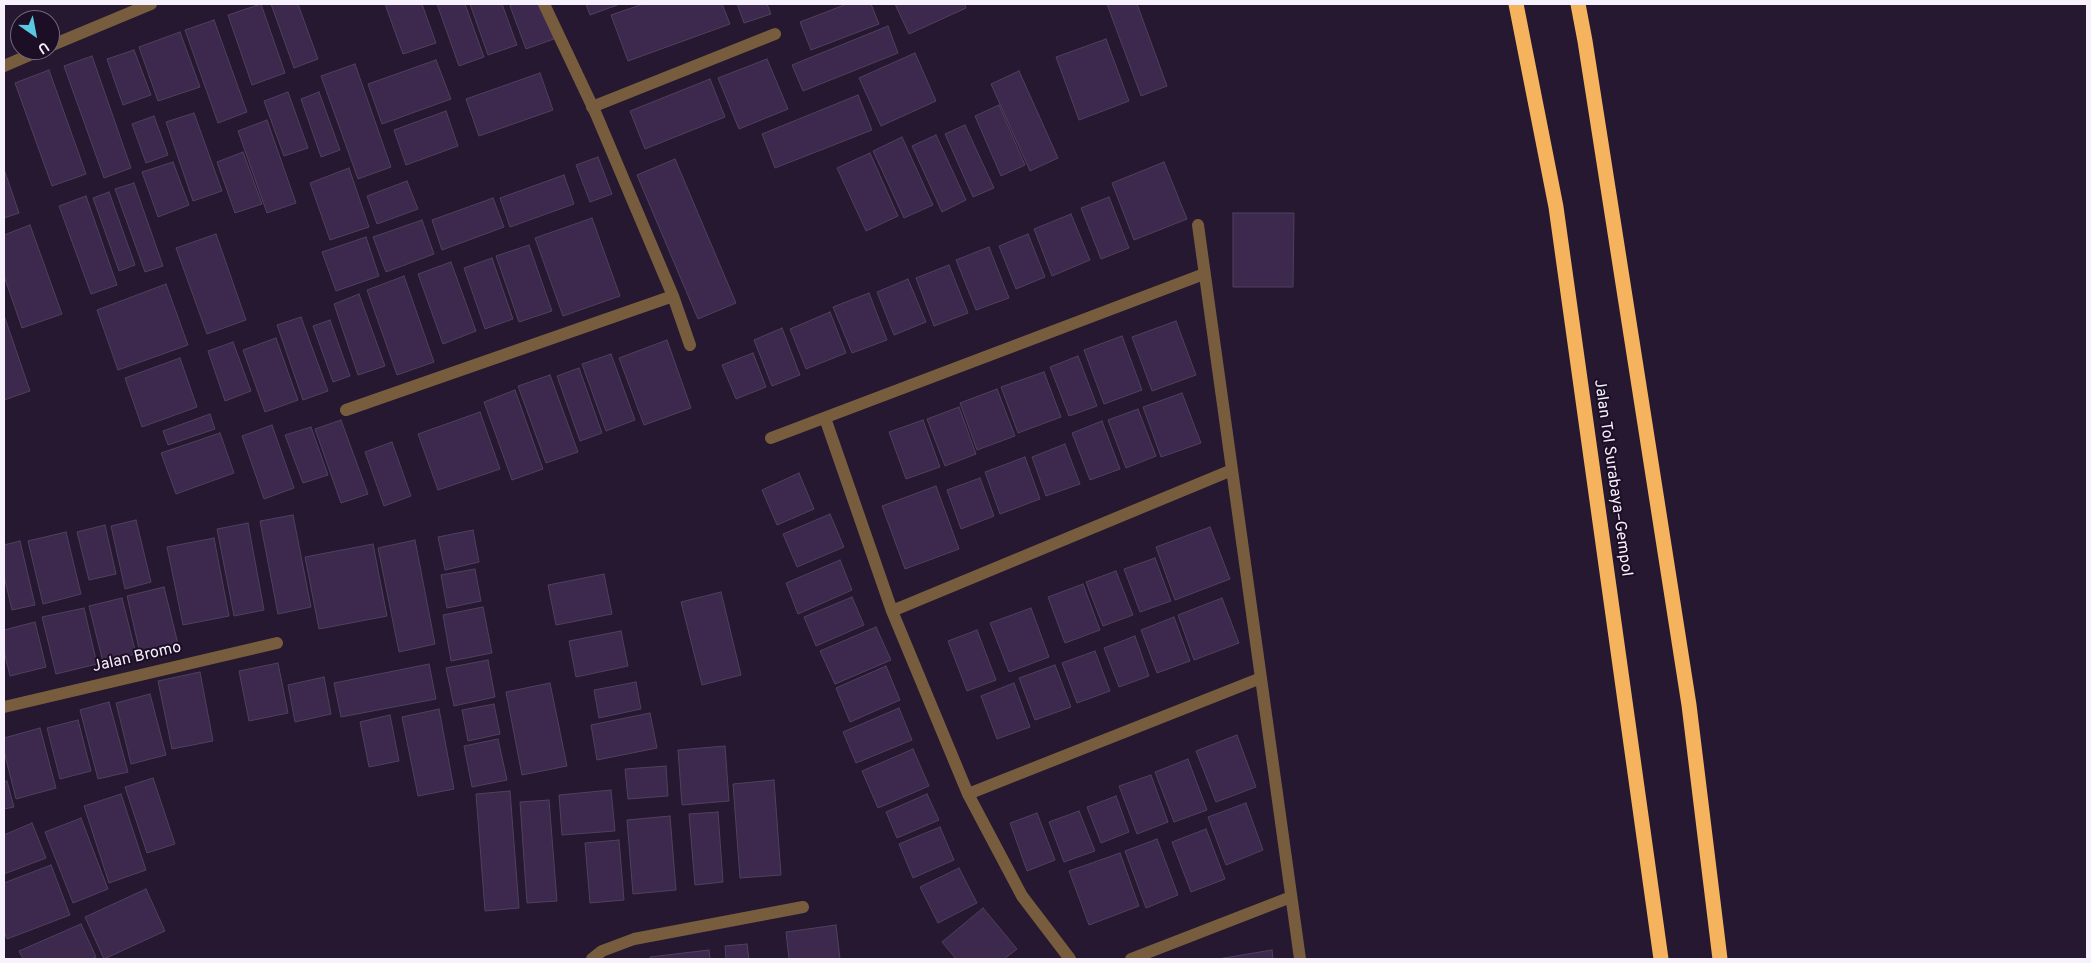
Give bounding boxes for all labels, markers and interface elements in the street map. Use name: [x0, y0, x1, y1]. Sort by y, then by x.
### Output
north arrow: [10, 10, 60, 60]
text: U: [34, 37, 52, 57]
street label: Jalan Tol Surabaya–Gempol: [1589, 378, 1635, 578]
street label: Jalan Bromo: [91, 638, 183, 678]

